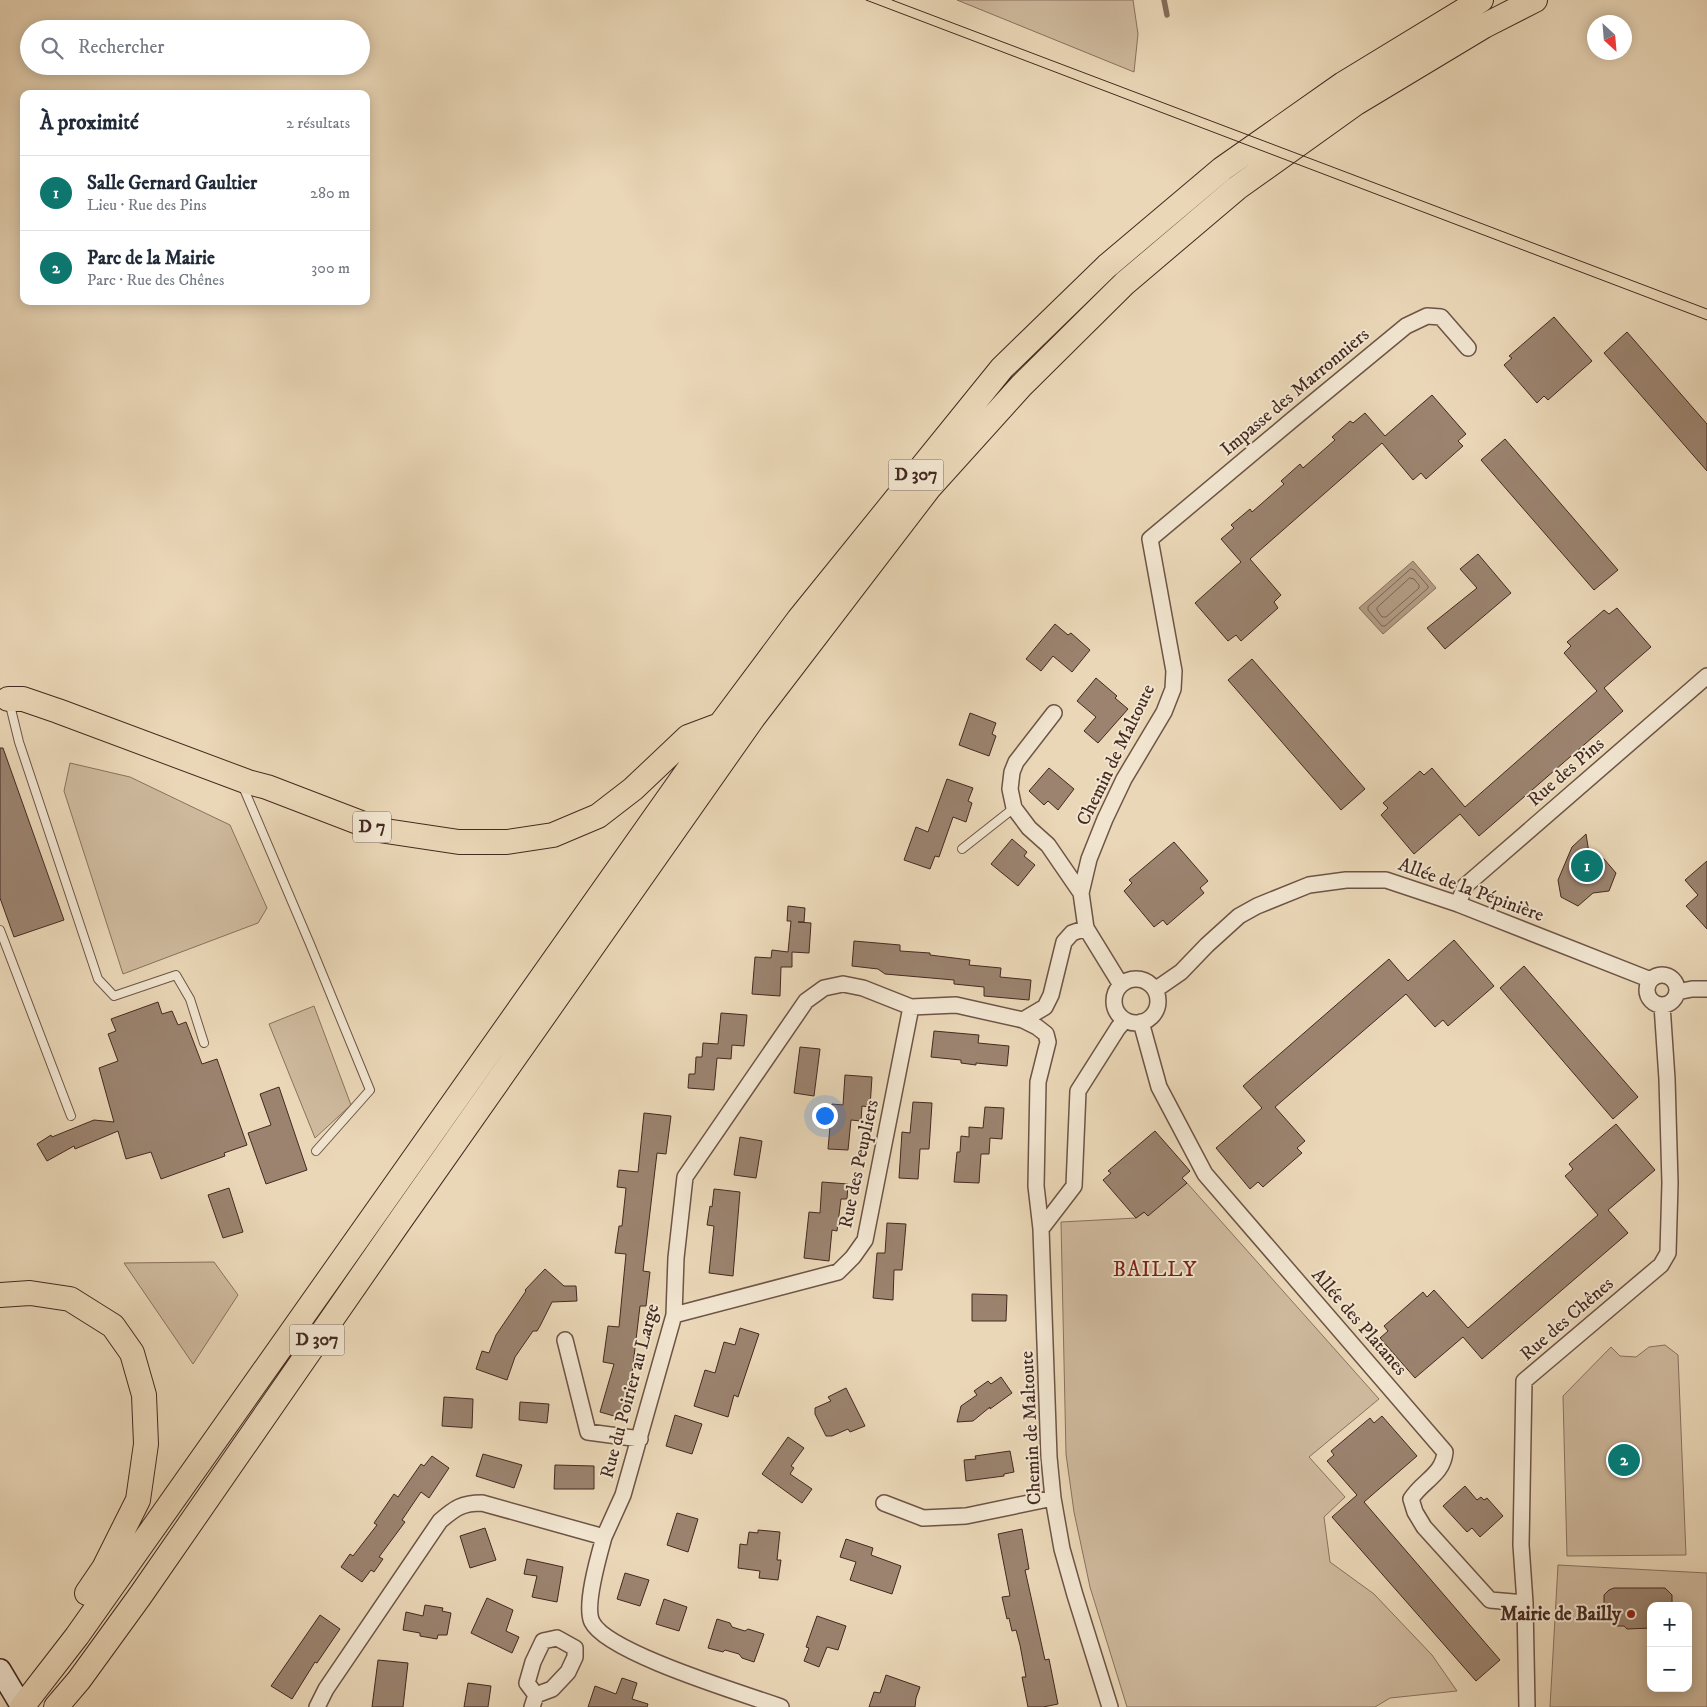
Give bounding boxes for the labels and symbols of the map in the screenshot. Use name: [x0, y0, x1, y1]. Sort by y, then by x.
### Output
north arrow: [1587, 15, 1632, 60]
street label: Impasse des Marronniers: [1216, 323, 1374, 461]
road number: D 307: [888, 460, 944, 490]
street label: Chemin de Maltoute: [1072, 680, 1160, 829]
street label: Rue des Pins: [1523, 733, 1609, 811]
road number: D 7: [353, 812, 391, 842]
pin: 1: [1571, 847, 1603, 885]
street label: Allée de la Pépinière: [1395, 853, 1547, 927]
street label: Rue des Peupliers: [834, 1098, 884, 1230]
your location: [812, 1103, 838, 1129]
district label: BAILLY: [1113, 1257, 1197, 1283]
street label: Allée des Platanes: [1306, 1264, 1412, 1380]
street label: Rue des Chênes: [1516, 1272, 1618, 1366]
street label: Rue du Poirier au Large: [596, 1301, 664, 1481]
road number: D 307: [290, 1324, 344, 1356]
street label: Chemin de Maltoute: [1015, 1350, 1047, 1506]
pin: 2: [1608, 1441, 1640, 1479]
place label: Mairie de Bailly: [1500, 1603, 1622, 1626]
marker: Mairie de Bailly: [1625, 1608, 1637, 1620]

